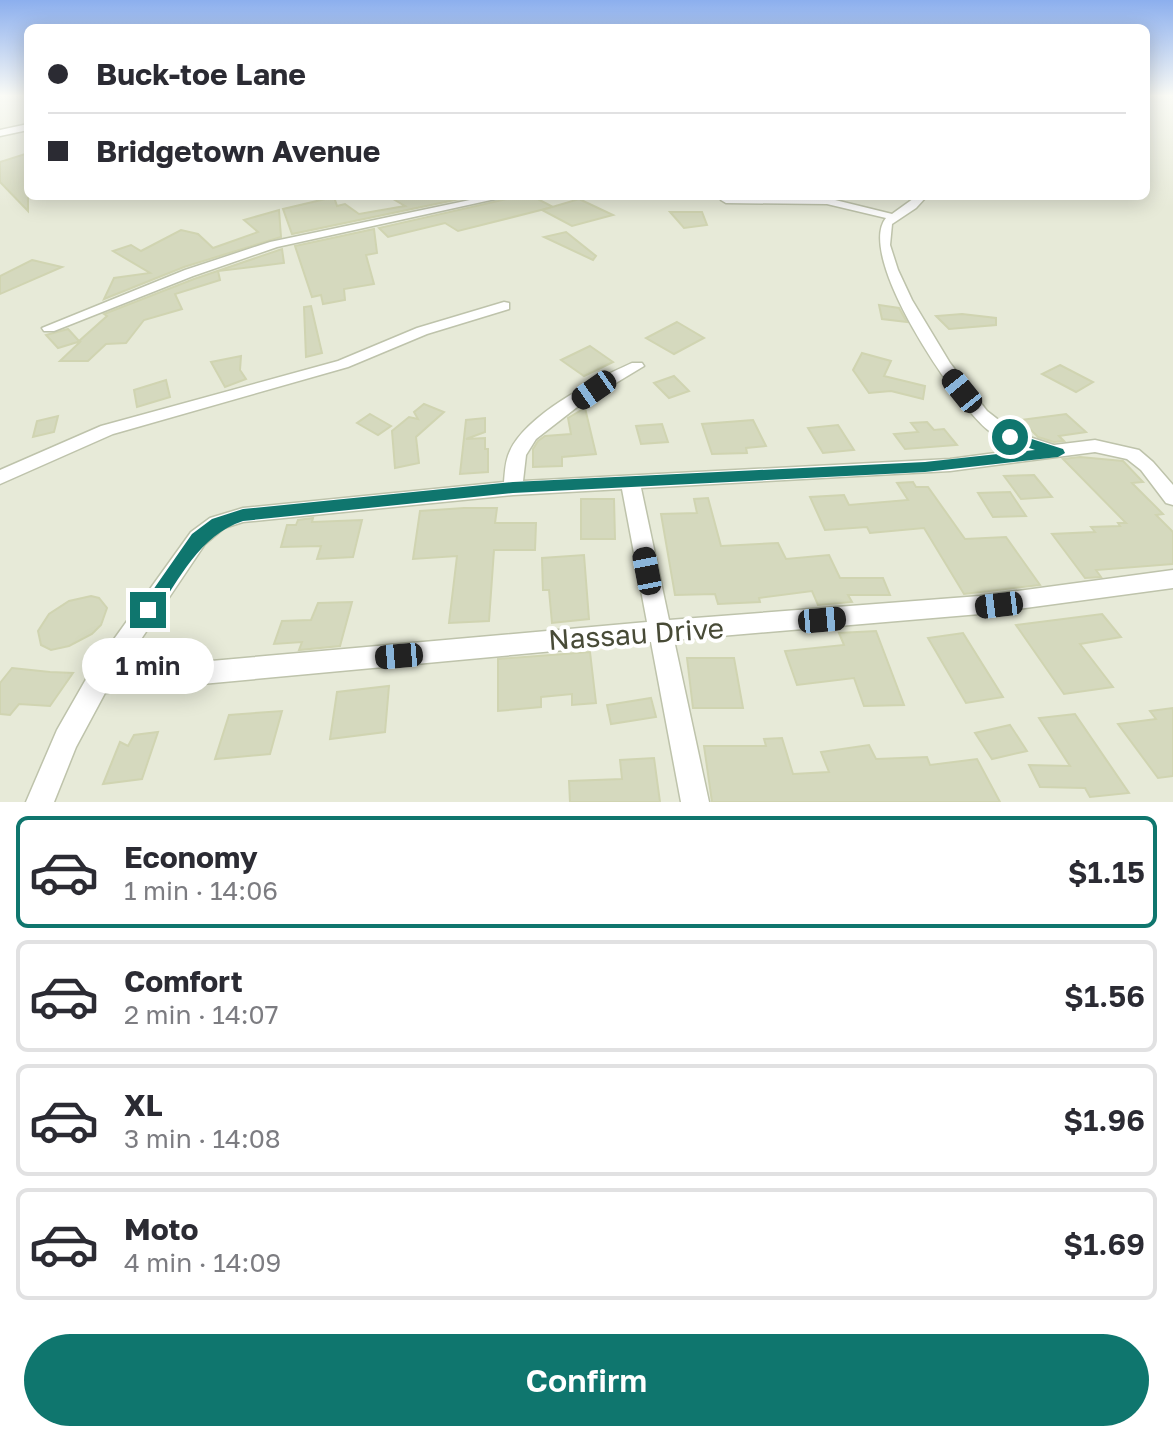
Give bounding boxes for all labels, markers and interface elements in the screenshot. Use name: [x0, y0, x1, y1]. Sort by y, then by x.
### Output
text: Buck-toe Lane: [96, 56, 306, 92]
text: Bridgetown Avenue: [96, 133, 380, 169]
car: [938, 365, 986, 417]
car: [567, 366, 621, 414]
route start: [992, 419, 1028, 455]
car: [631, 545, 663, 597]
car: [974, 590, 1024, 620]
route end: [130, 592, 166, 628]
car: [797, 606, 847, 634]
street label: Nassau Drive: [547, 611, 725, 656]
callout: 1 min: [82, 638, 214, 694]
car: [374, 642, 424, 670]
text: 1 min: [115, 650, 181, 681]
icon: car: [28, 836, 100, 908]
text: Economy: [124, 839, 258, 875]
text: $1.15: [1068, 854, 1145, 890]
text: 1 min · 14:06: [124, 875, 278, 906]
icon: car: [28, 960, 100, 1032]
text: Comfort: [124, 963, 243, 999]
text: $1.56: [1064, 978, 1145, 1014]
text: 2 min · 14:07: [124, 999, 279, 1030]
icon: car: [28, 1084, 100, 1156]
text: XL: [124, 1087, 163, 1123]
text: $1.96: [1063, 1102, 1145, 1138]
text: 3 min · 14:08: [124, 1123, 281, 1154]
icon: car: [28, 1208, 100, 1280]
text: Moto: [124, 1211, 199, 1247]
text: $1.69: [1063, 1226, 1145, 1262]
text: 4 min · 14:09: [124, 1247, 281, 1278]
button: Confirm: [24, 1334, 1149, 1426]

